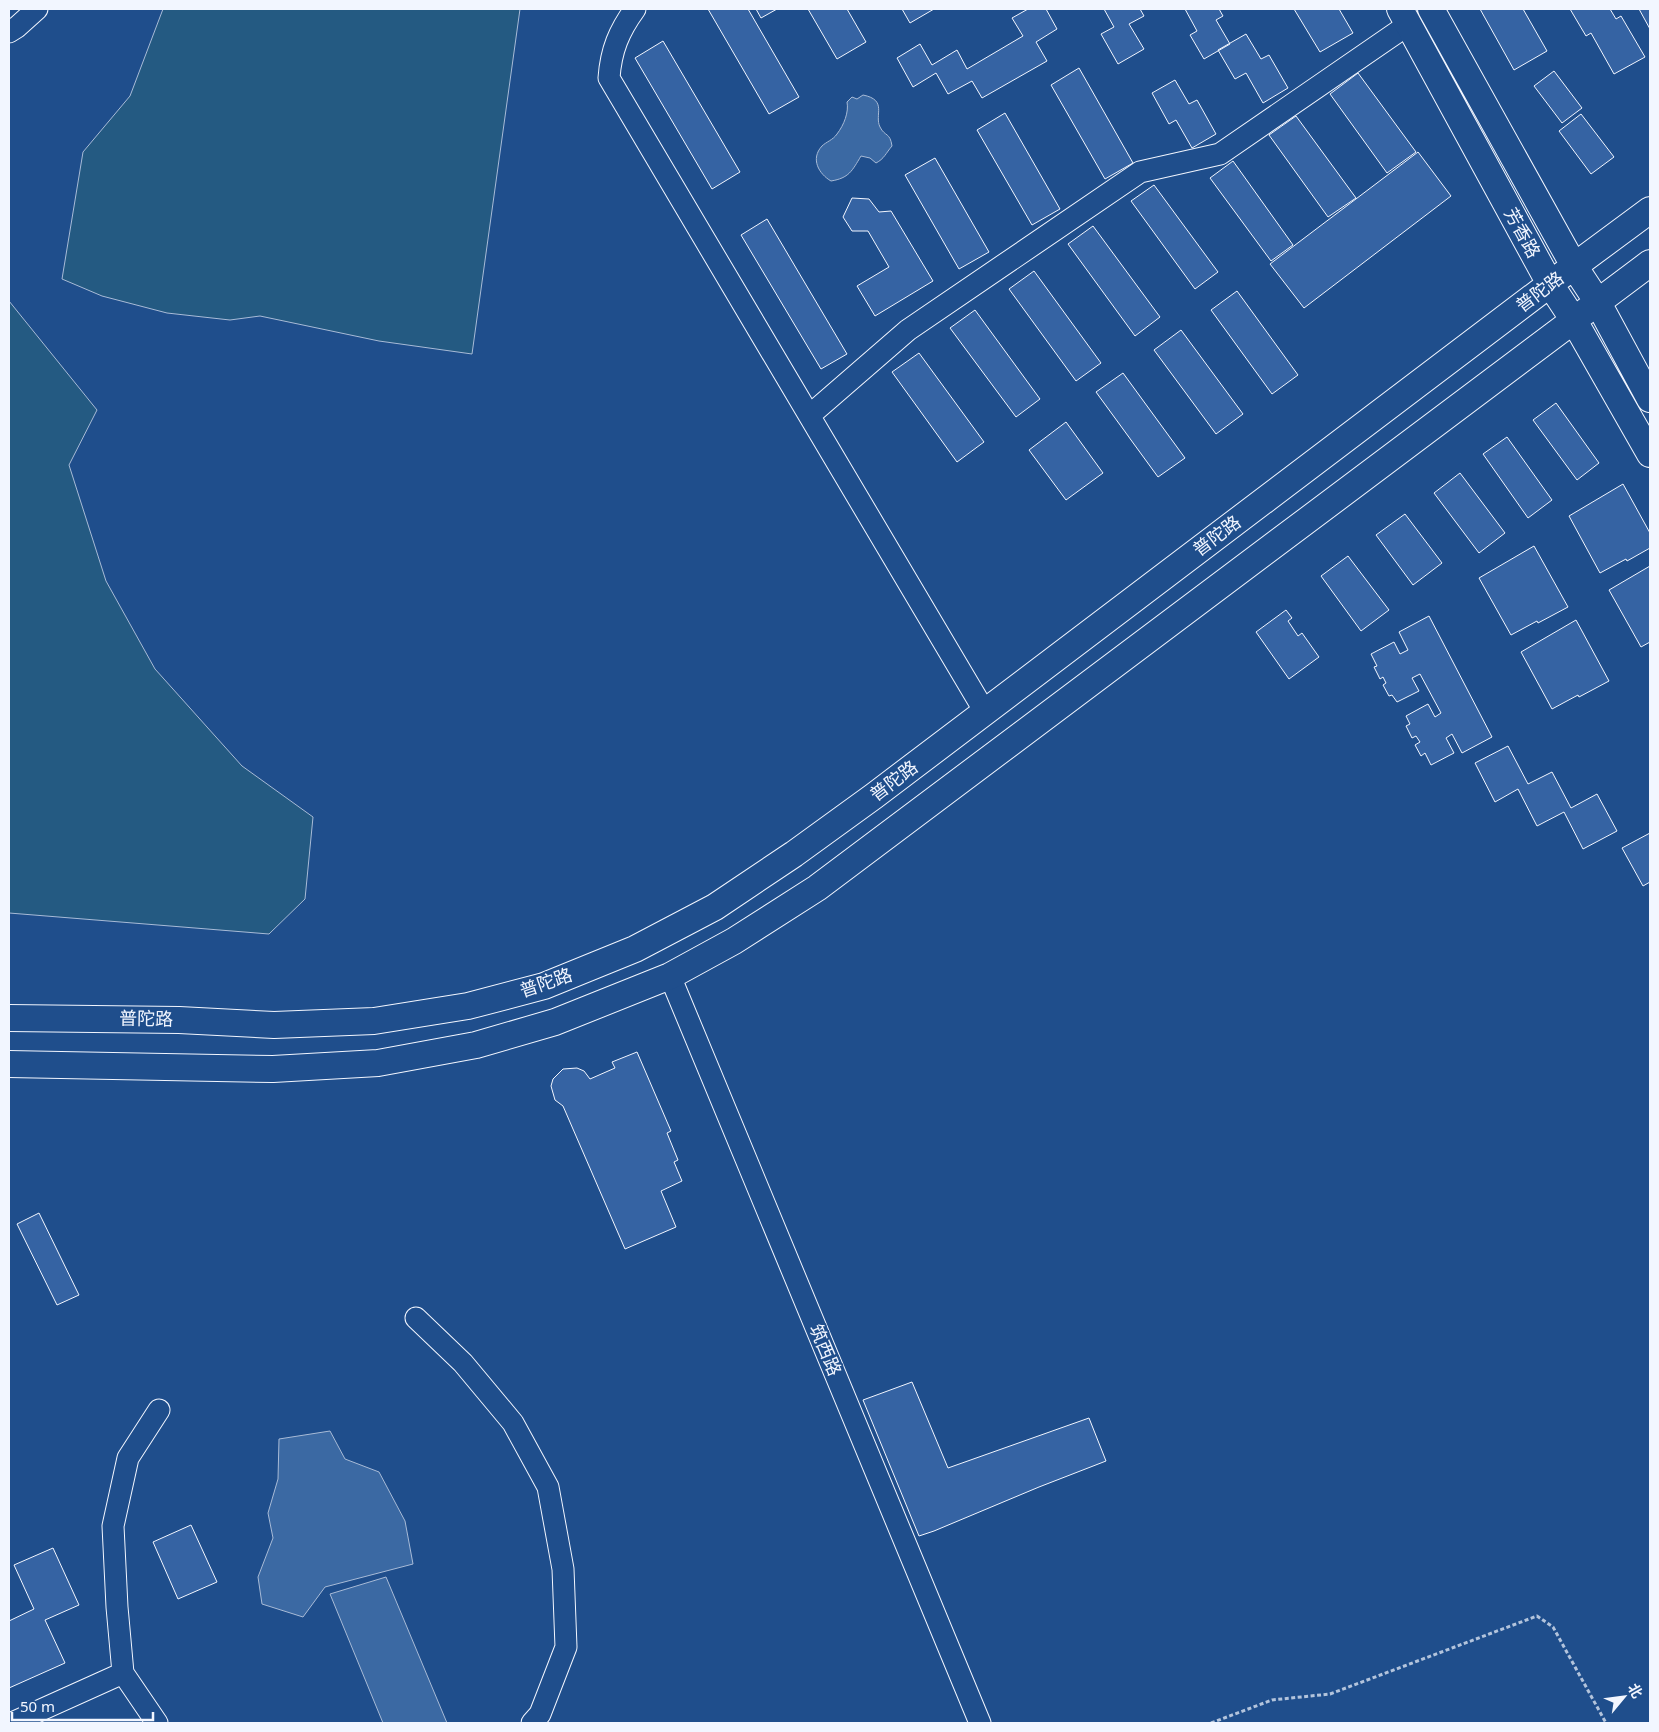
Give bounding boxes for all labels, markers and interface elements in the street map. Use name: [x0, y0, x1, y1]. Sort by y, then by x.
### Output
street label: 芳香路: [1499, 203, 1546, 262]
street label: 普陀路: [1511, 265, 1568, 317]
street label: 普陀路: [1188, 509, 1245, 561]
street label: 普陀路: [865, 754, 922, 806]
street label: 普陀路: [516, 962, 575, 1002]
street label: 普陀路: [119, 1006, 173, 1030]
street label: 筑西路: [804, 1320, 848, 1379]
north arrow: [1599, 1672, 1649, 1722]
text: 北: [1624, 1680, 1648, 1701]
scale bar: [12, 1690, 154, 1722]
text: 50 m: [20, 1696, 55, 1716]

